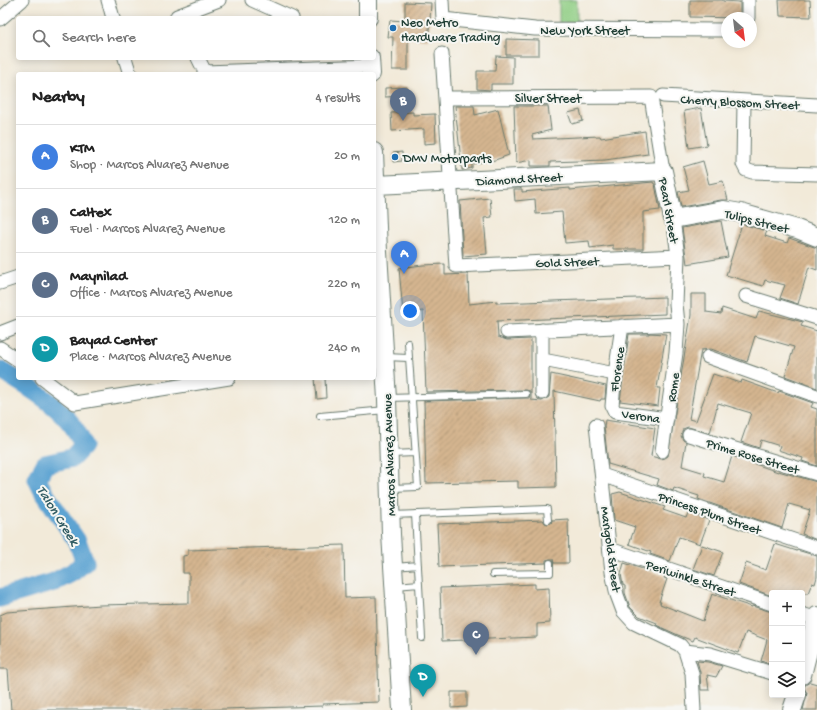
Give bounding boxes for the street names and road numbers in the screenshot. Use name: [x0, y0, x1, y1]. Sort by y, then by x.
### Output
street label: New York Street: [540, 24, 631, 39]
street label: Silver Street: [515, 92, 583, 107]
street label: Cherry Blossom Street: [680, 93, 801, 114]
street label: Diamond Street: [475, 171, 564, 190]
street label: Pearl Street: [654, 175, 681, 246]
street label: Tulips Street: [722, 207, 792, 238]
street label: Gold Street: [535, 255, 601, 272]
street label: Florence: [608, 346, 629, 394]
street label: Rome: [665, 371, 684, 403]
street label: Marcos Alvarez Avenue: [381, 393, 400, 516]
street label: Verona: [619, 407, 662, 428]
street label: Prime Rose Street: [703, 436, 802, 479]
street label: Princess Plum Street: [655, 489, 764, 540]
street label: Marigold Street: [596, 506, 623, 595]
street label: Periwinkle Street: [643, 557, 739, 601]

